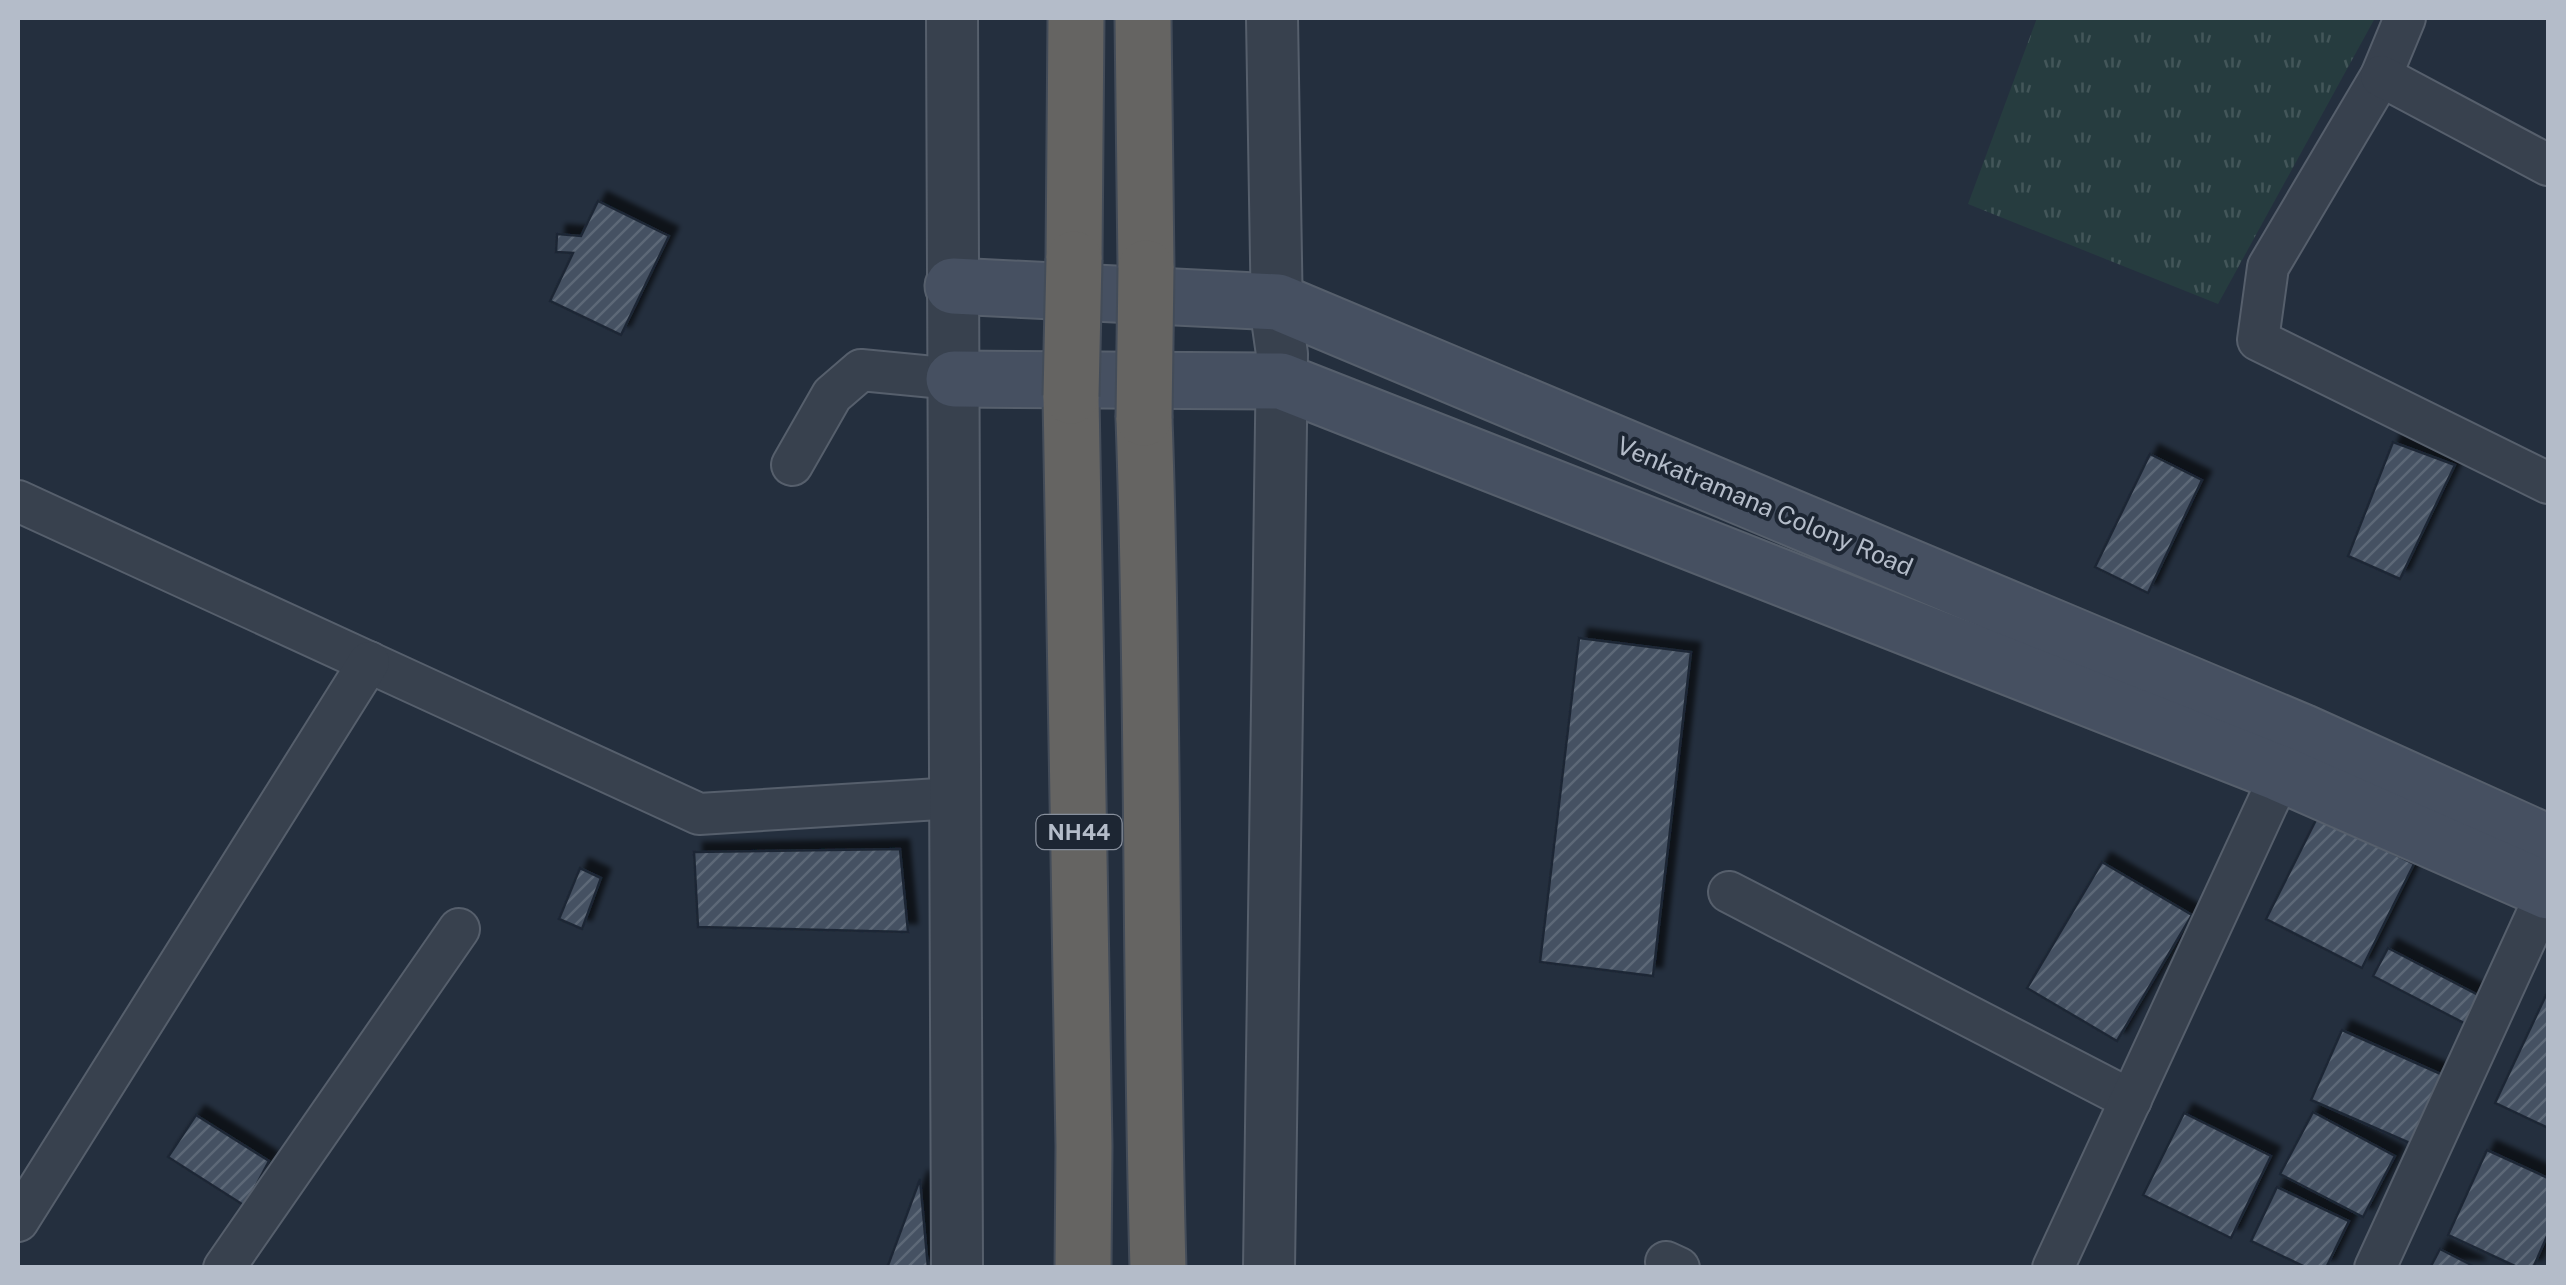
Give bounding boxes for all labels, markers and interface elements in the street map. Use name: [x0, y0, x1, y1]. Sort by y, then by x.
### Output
street label: Venkatramana Colony Road: [1612, 430, 1918, 582]
road number: NH44: [1036, 815, 1122, 849]

